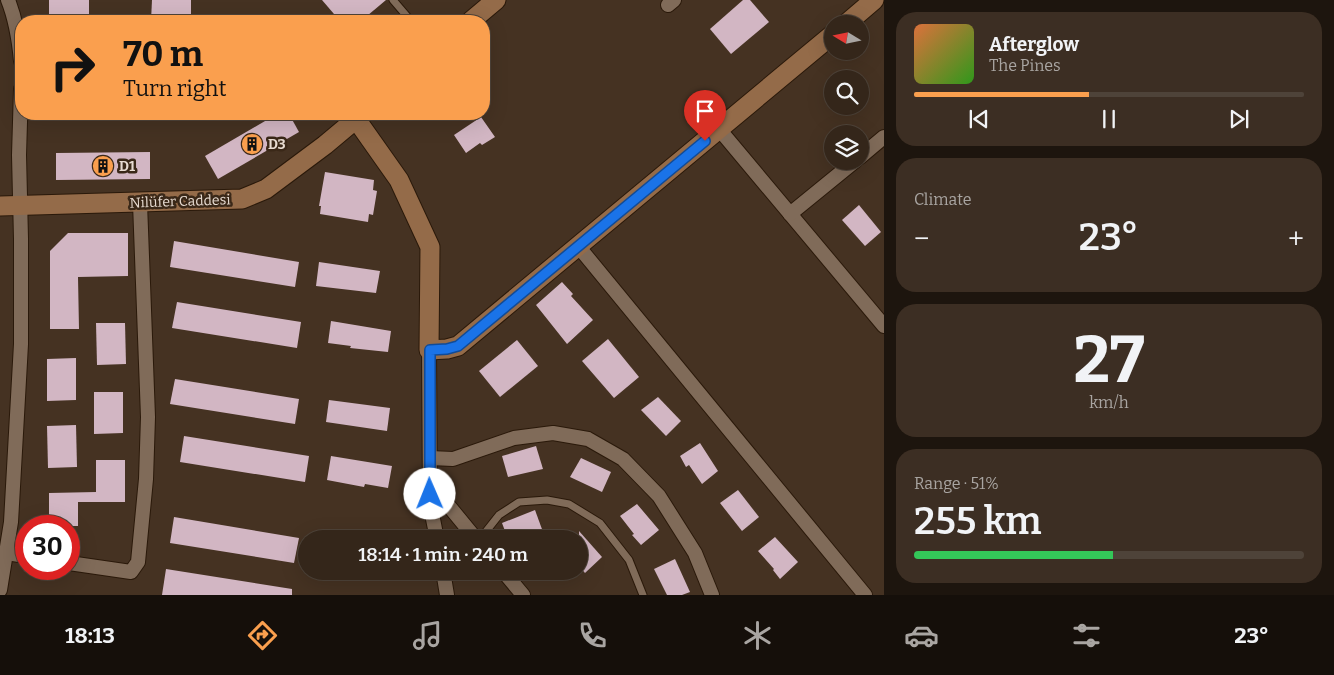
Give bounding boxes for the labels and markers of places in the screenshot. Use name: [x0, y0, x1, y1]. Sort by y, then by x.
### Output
pin: [684, 90, 726, 141]
building icon: D3: [240, 132, 264, 156]
place label: D3: [268, 136, 285, 153]
building icon: D1: [91, 154, 115, 178]
place label: D1: [119, 158, 135, 175]

